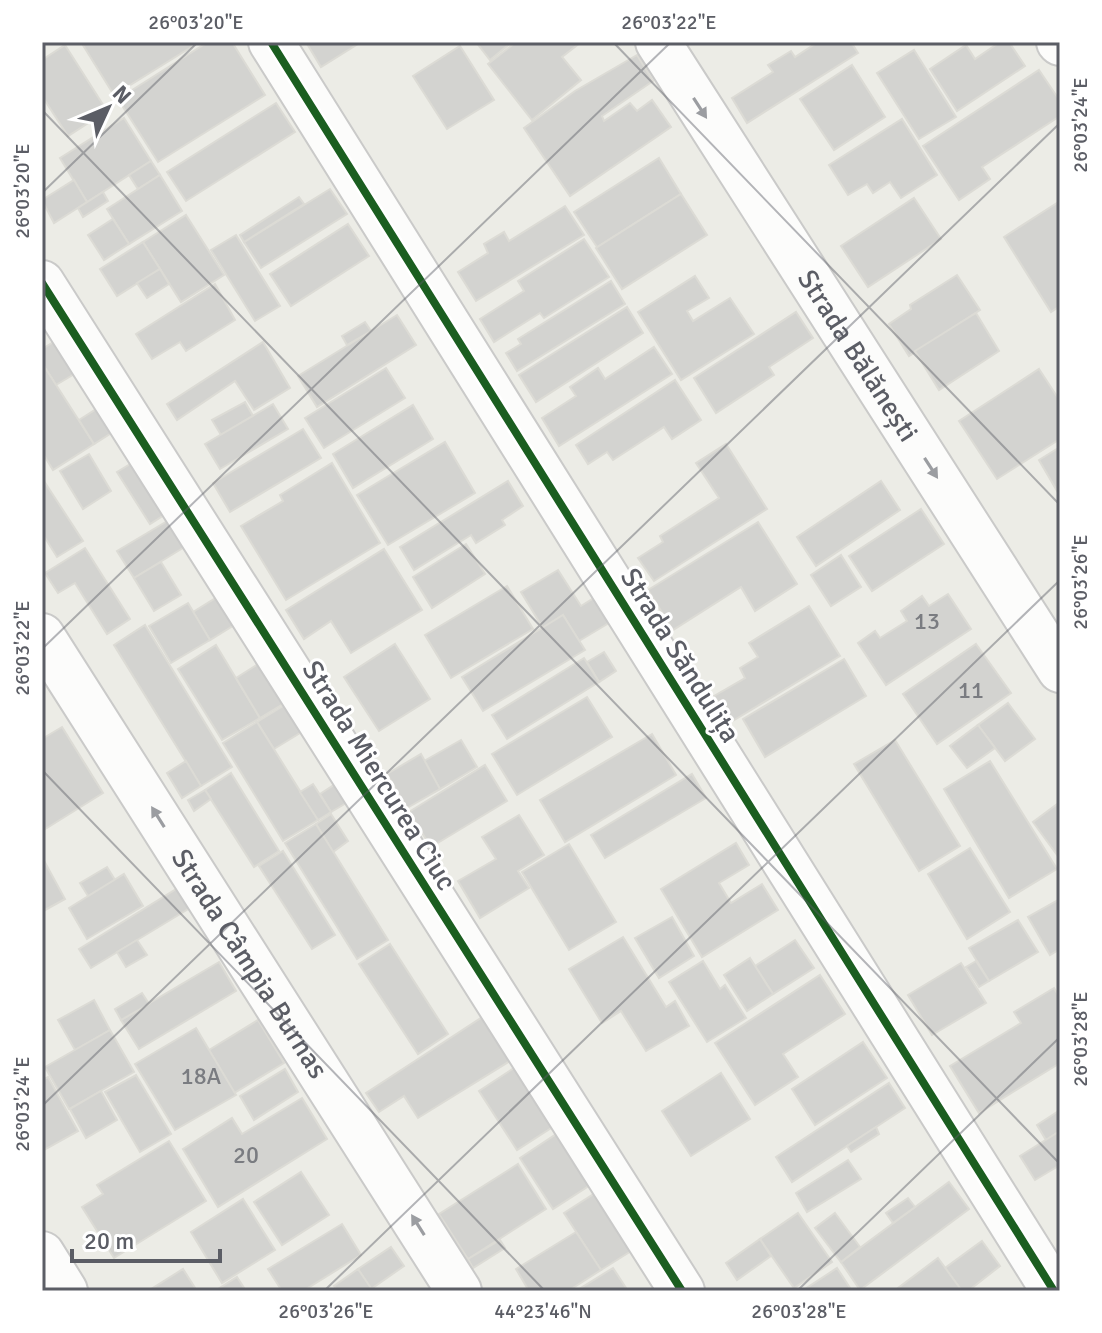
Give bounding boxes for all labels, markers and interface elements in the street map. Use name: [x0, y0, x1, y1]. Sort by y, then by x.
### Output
text: 26°03'20"E: [148, 10, 244, 35]
text: 26°03'22"E: [621, 10, 717, 35]
north arrow: [68, 68, 148, 148]
text: 26°03'24"E: [1068, 77, 1093, 173]
text: N: [107, 80, 137, 109]
one-way arrow: [692, 97, 707, 118]
text: 26°03'20"E: [10, 143, 35, 239]
street label: Strada Bălănești: [790, 263, 925, 448]
one-way arrow: [923, 457, 937, 479]
text: 26°03'26"E: [1068, 534, 1093, 630]
street label: Strada Săndulița: [613, 562, 747, 749]
text: 26°03'22"E: [10, 600, 35, 696]
house number: 13: [914, 606, 940, 636]
street label: Strada Miercurea Ciuc: [295, 654, 464, 897]
house number: 11: [958, 675, 984, 705]
one-way arrow: [151, 806, 165, 828]
street label: Strada Câmpia Burnas: [164, 843, 335, 1085]
text: 26°03'28"E: [1068, 991, 1093, 1087]
text: 26°03'24"E: [10, 1056, 35, 1152]
house number: 18A: [181, 1061, 222, 1091]
house number: 20: [233, 1140, 259, 1170]
scale bar: [72, 1213, 220, 1263]
one-way arrow: [411, 1214, 425, 1236]
text: 20 m: [84, 1226, 134, 1256]
text: 26°03'26"E: [278, 1299, 374, 1324]
text: 44°23'46"N: [494, 1299, 592, 1324]
text: 26°03'28"E: [751, 1299, 847, 1324]

